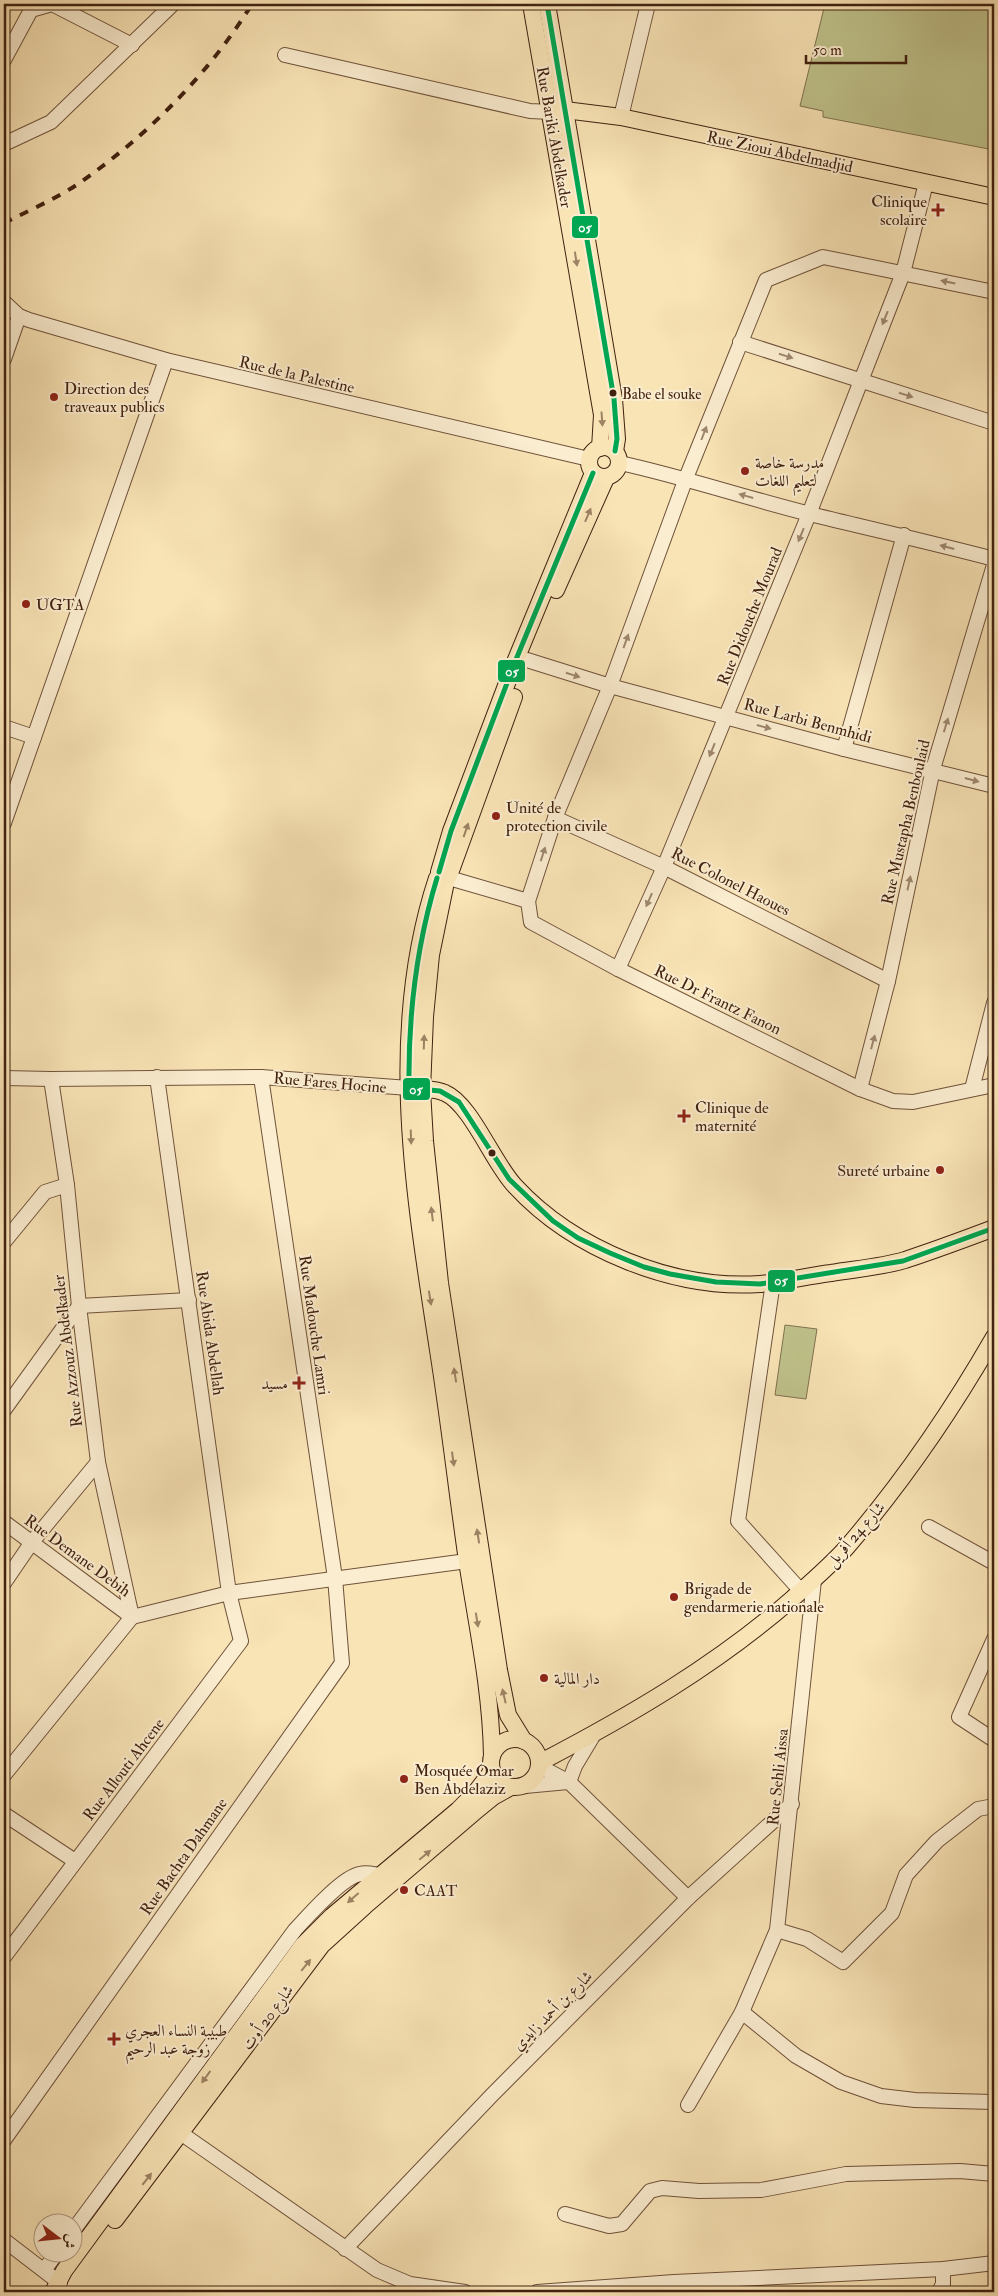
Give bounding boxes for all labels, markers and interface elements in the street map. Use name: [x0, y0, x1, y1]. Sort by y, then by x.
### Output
scale bar: [806, 32, 906, 64]
text: 50 m: [813, 41, 842, 60]
street label: Rue Bariki Abdelkader: [532, 65, 576, 210]
street label: Rue Zioui Abdelmadjid: [705, 127, 855, 177]
place label: Clinique scolaire: [871, 192, 927, 230]
marker: Clinique scolaire: [931, 203, 945, 217]
line badge: 05: [571, 215, 599, 239]
text: 05: [578, 219, 593, 236]
one-way arrow: [572, 251, 580, 267]
one-way arrow: [940, 278, 956, 286]
one-way arrow: [880, 311, 888, 325]
street label: Rue de la Palestine: [237, 352, 357, 398]
one-way arrow: [779, 353, 794, 361]
place label: Direction des traveaux publics: [64, 379, 165, 418]
place label: Babe el souke: [622, 385, 701, 404]
marker: Babe el souke: [608, 388, 618, 398]
marker: Direction des traveaux publics: [48, 391, 60, 403]
one-way arrow: [899, 391, 914, 399]
one-way arrow: [598, 411, 606, 427]
one-way arrow: [700, 425, 708, 440]
place label: مدرسة خاصة لتعليم اللغات: [755, 453, 824, 497]
marker: مدرسة خاصة لتعليم اللغات: [739, 465, 751, 477]
one-way arrow: [738, 491, 753, 499]
one-way arrow: [584, 507, 592, 522]
one-way arrow: [796, 528, 804, 542]
one-way arrow: [940, 543, 955, 551]
street label: Rue Didouche Mourad: [713, 544, 787, 688]
place label: UGTA: [36, 595, 84, 615]
marker: UGTA: [20, 598, 32, 610]
one-way arrow: [623, 633, 631, 648]
line badge: 05: [497, 659, 526, 683]
text: 05: [505, 663, 520, 680]
one-way arrow: [566, 671, 581, 679]
street label: Rue Larbi Benmhidi: [742, 694, 874, 748]
one-way arrow: [943, 718, 951, 733]
one-way arrow: [756, 724, 771, 732]
street label: Rue Mustapha Benboulaid: [877, 738, 936, 907]
one-way arrow: [708, 743, 716, 758]
one-way arrow: [965, 776, 980, 784]
place label: Unité de protection civile: [505, 798, 607, 837]
marker: Unité de protection civile: [490, 810, 502, 822]
one-way arrow: [462, 822, 470, 837]
street label: Rue Colonel Haoues: [668, 843, 793, 921]
one-way arrow: [540, 847, 548, 862]
one-way arrow: [905, 876, 913, 891]
one-way arrow: [645, 893, 653, 907]
street label: Rue Dr Frantz Fanon: [651, 960, 784, 1039]
one-way arrow: [420, 1033, 428, 1049]
one-way arrow: [869, 1034, 877, 1049]
street label: Rue Fares Hocine: [272, 1068, 388, 1098]
line badge: 05: [402, 1077, 431, 1101]
text: 05: [409, 1081, 424, 1098]
place label: Clinique de maternité: [695, 1098, 769, 1136]
marker: Clinique de maternité: [677, 1109, 691, 1123]
one-way arrow: [407, 1129, 415, 1145]
unlabelled marker: [487, 1148, 497, 1158]
place label: Sureté urbaine: [837, 1161, 930, 1181]
marker: Sureté urbaine: [934, 1164, 946, 1176]
one-way arrow: [428, 1206, 436, 1222]
street label: Rue Madouche Lamri: [294, 1254, 334, 1396]
line badge: 05: [767, 1269, 796, 1293]
street label: Rue Abida Abdellah: [191, 1270, 229, 1397]
text: 05: [774, 1272, 789, 1289]
street label: Rue Azzouz Abdelkader: [49, 1273, 87, 1428]
one-way arrow: [427, 1290, 435, 1306]
one-way arrow: [451, 1367, 459, 1383]
place label: مسيد: [261, 1374, 288, 1394]
marker: مسيد: [292, 1376, 306, 1390]
one-way arrow: [449, 1451, 457, 1467]
street label: شارع 24 أفريل: [820, 1496, 892, 1574]
street label: Rue Demane Debih: [20, 1510, 135, 1602]
one-way arrow: [474, 1528, 482, 1544]
place label: Brigade de gendarmerie nationale: [684, 1579, 824, 1617]
marker: Brigade de gendarmerie nationale: [668, 1591, 680, 1603]
one-way arrow: [473, 1612, 481, 1628]
place label: دار المالية: [554, 1669, 600, 1689]
marker: دار المالية: [538, 1672, 550, 1684]
one-way arrow: [500, 1689, 508, 1704]
street label: Rue Allouti Ahcene: [79, 1714, 169, 1825]
street label: Rue Sehli Aissa: [763, 1727, 793, 1827]
place label: Mosquée Omar Ben Abdelaziz: [414, 1761, 514, 1799]
marker: Mosquée Omar Ben Abdelaziz: [398, 1773, 410, 1785]
street label: Rue Bachta Dahmane: [136, 1794, 232, 1919]
one-way arrow: [419, 1849, 432, 1860]
place label: CAAT: [414, 1881, 458, 1901]
marker: CAAT: [398, 1884, 410, 1896]
one-way arrow: [347, 1892, 359, 1903]
one-way arrow: [301, 1958, 312, 1971]
street label: شارع بن أحمد زايدي: [507, 1965, 599, 2057]
street label: شارع 20 أوت: [236, 1980, 301, 2056]
place label: طبيبة النساء العجري زوجة عبد الرحيم: [125, 2021, 227, 2065]
marker: طبيبة النساء العجري زوجة عبد الرحيم: [107, 2032, 121, 2046]
one-way arrow: [201, 2070, 212, 2083]
one-way arrow: [141, 2173, 152, 2186]
north arrow: [32, 2214, 82, 2264]
text: ش: [60, 2232, 80, 2251]

